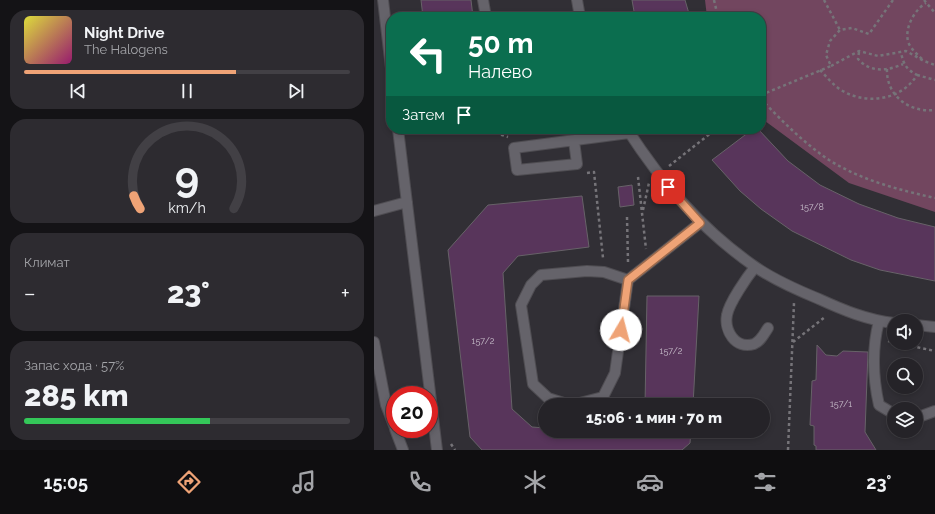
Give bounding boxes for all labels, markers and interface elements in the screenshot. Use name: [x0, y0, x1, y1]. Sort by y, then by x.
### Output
text: Night Drive: [84, 24, 164, 42]
text: 50 m: [468, 27, 534, 60]
icon: left: [402, 28, 454, 80]
text: The Halogens: [84, 42, 168, 57]
text: Налево: [468, 61, 532, 82]
icon: previous: [67, 80, 89, 102]
icon: pause: [176, 80, 198, 102]
icon: next: [285, 80, 307, 102]
icon: arrive: [453, 104, 475, 126]
text: Затем: [402, 106, 445, 124]
text: 9: [175, 152, 199, 201]
pin: [651, 170, 685, 204]
icon: arrive: [657, 176, 679, 198]
text: km/h: [168, 199, 206, 215]
house number: 157/8: [800, 202, 824, 212]
text: Климат: [24, 255, 70, 270]
text: 23°: [167, 275, 210, 310]
text: −: [24, 280, 36, 306]
text: +: [341, 280, 350, 306]
position arrow: [600, 309, 642, 351]
map controls: [887, 314, 923, 438]
button: sound: [887, 314, 923, 350]
house number: 157/2: [472, 336, 495, 346]
house number: 157/2: [660, 346, 683, 356]
text: Запас хода · 57%: [24, 358, 124, 373]
button: search: [887, 358, 923, 394]
text: 285 km: [24, 378, 128, 413]
speed limit sign: 20: [386, 386, 438, 438]
house number: 157/1: [830, 399, 852, 409]
button: layers: [887, 402, 923, 438]
text: 15:06 · 1 мин · 70 m: [586, 409, 722, 427]
icon: directions: [175, 468, 203, 496]
icon: music: [290, 468, 318, 496]
icon: phone: [406, 468, 434, 496]
icon: climate: [521, 468, 549, 496]
icon: car: [636, 468, 664, 496]
icon: filters: [751, 468, 779, 496]
text: 15:05: [44, 472, 88, 493]
text: 23°: [866, 472, 891, 493]

